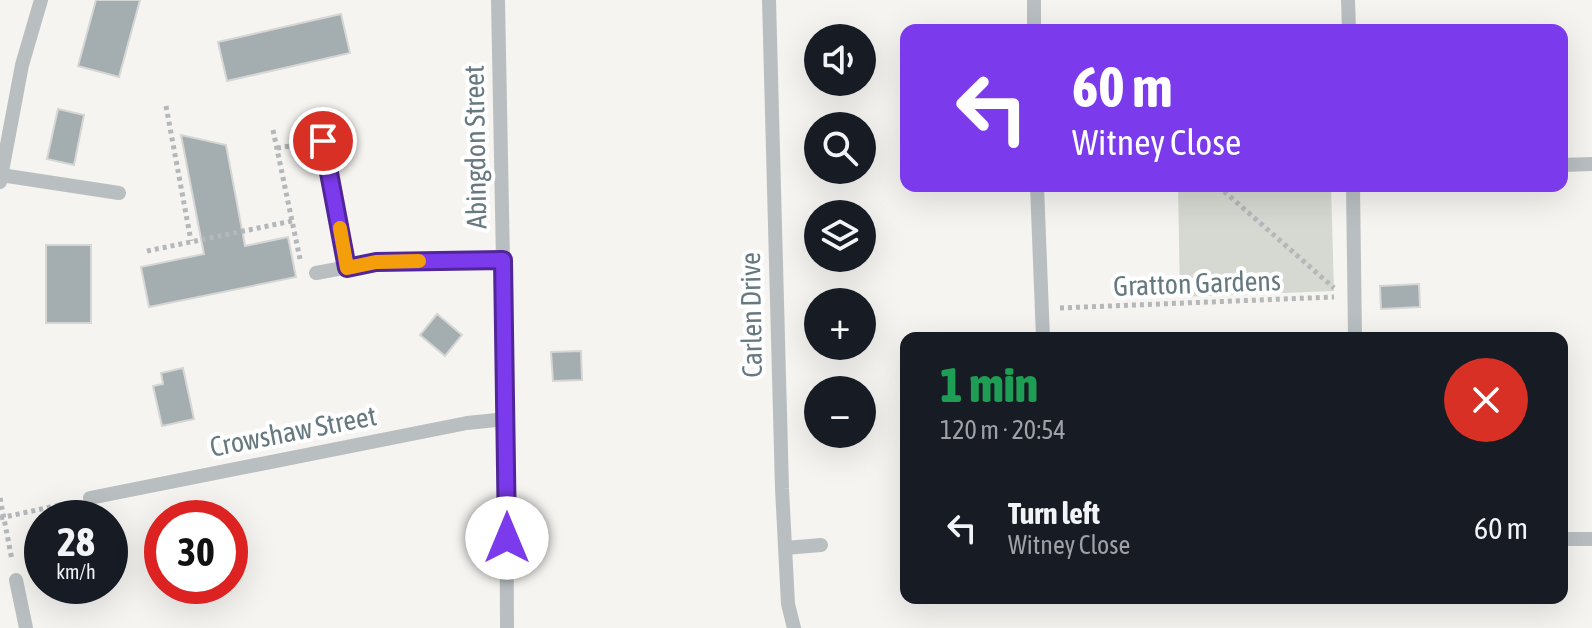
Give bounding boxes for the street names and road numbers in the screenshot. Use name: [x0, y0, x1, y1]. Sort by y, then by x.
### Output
street label: Abingdon Street: [458, 65, 492, 229]
street label: Carlen Drive: [734, 252, 768, 378]
street label: Gratton Gardens: [1113, 264, 1281, 302]
street label: Crowshaw Street: [207, 399, 379, 463]

